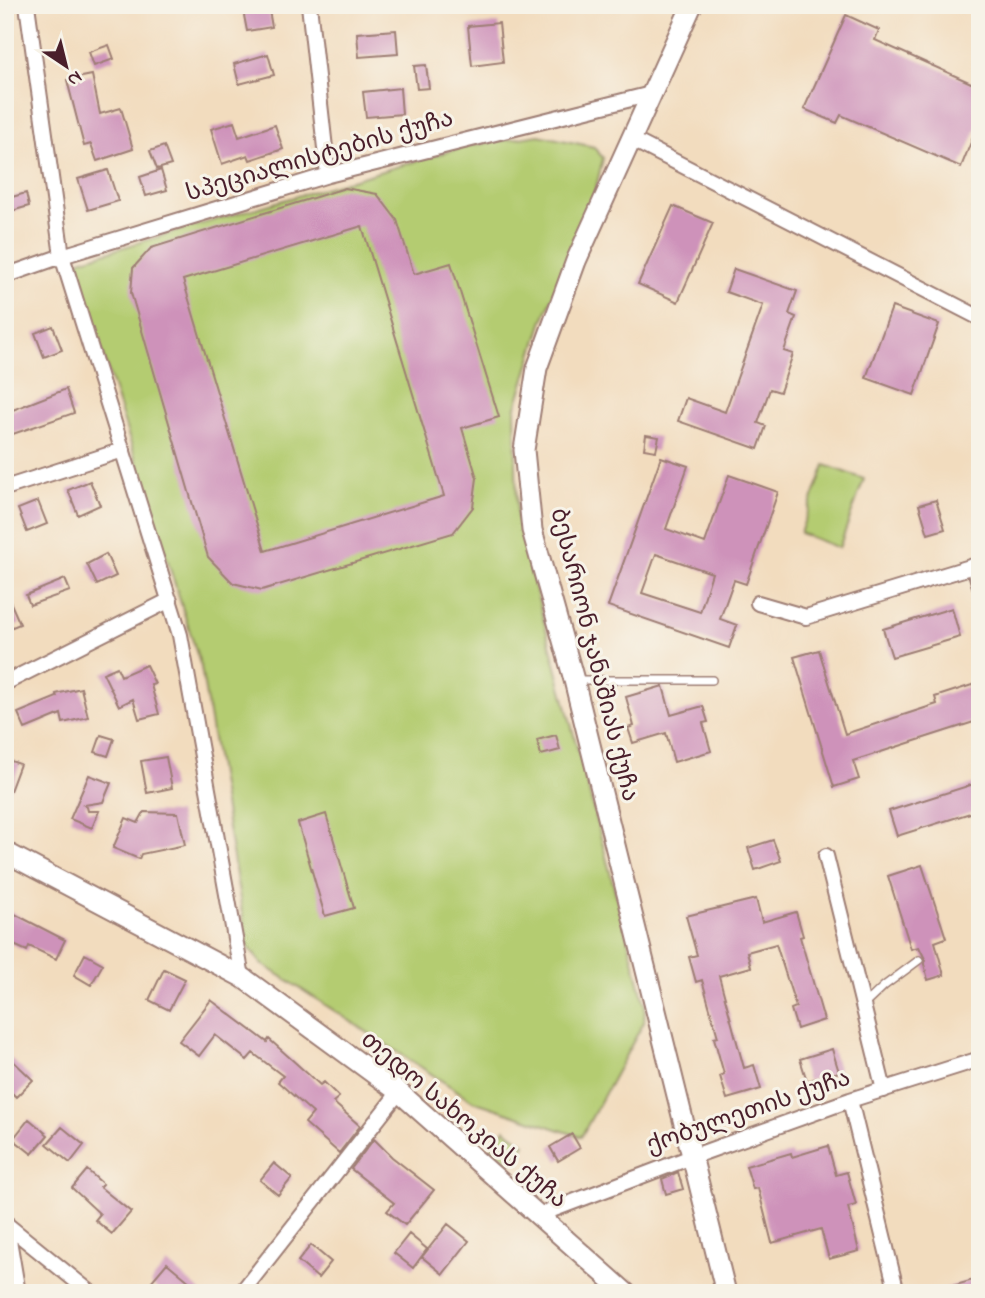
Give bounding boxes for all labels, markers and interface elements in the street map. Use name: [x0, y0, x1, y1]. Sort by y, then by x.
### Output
north arrow: [32, 32, 102, 102]
text: N: [61, 63, 87, 93]
street label: სპეციალისტების ქუჩა: [182, 102, 458, 212]
street label: ბესარიონ ჯანაშიას ქუჩა: [540, 505, 646, 805]
street label: თედო სახოკიას ქუჩა: [352, 1024, 574, 1218]
street label: ქობულეთის ქუჩა: [642, 1062, 856, 1164]

